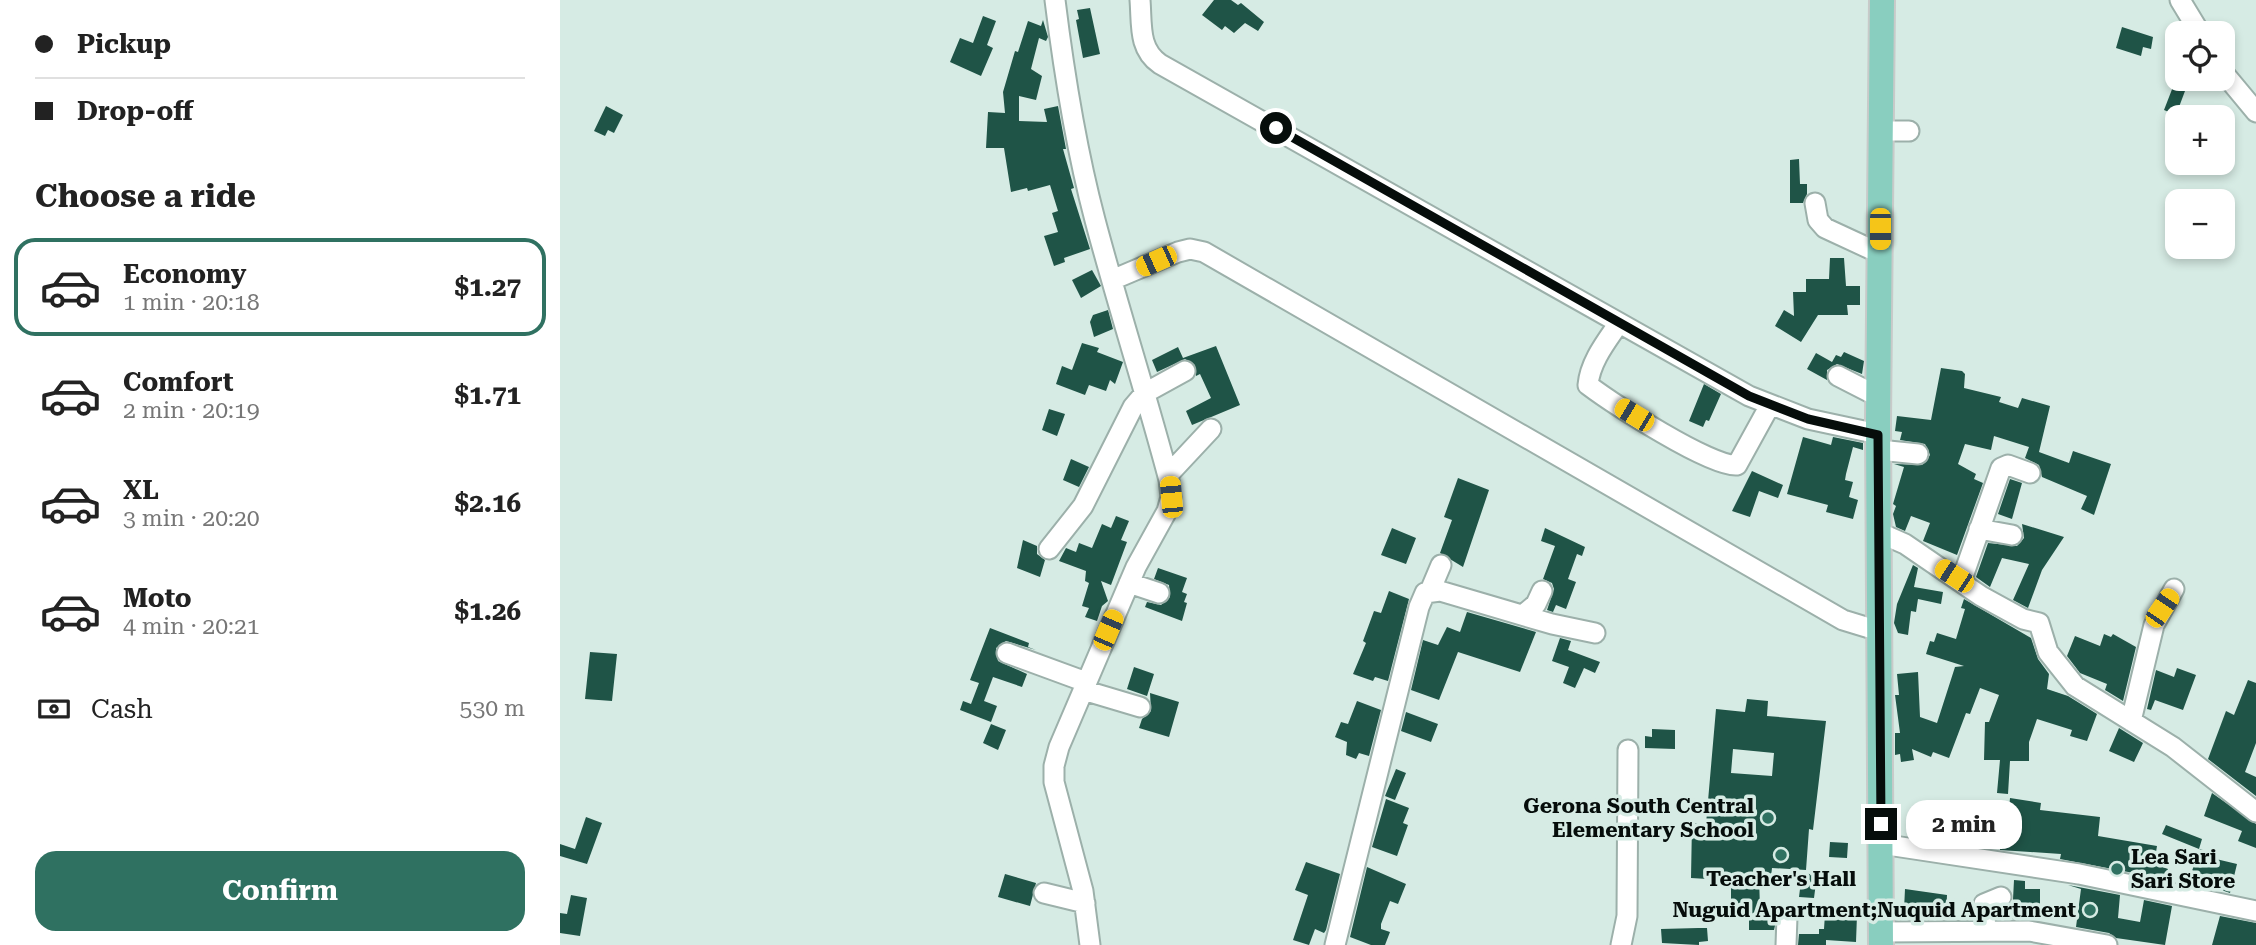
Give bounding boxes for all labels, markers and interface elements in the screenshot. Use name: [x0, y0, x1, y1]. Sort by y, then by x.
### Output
map controls: [2165, 21, 2235, 259]
button: locate: [2165, 21, 2235, 91]
text: Pickup: [77, 29, 171, 59]
text: Drop-off: [77, 96, 193, 126]
button: +: [2165, 105, 2235, 175]
route start: [1260, 112, 1292, 144]
text: Choose a ride: [35, 177, 256, 215]
button: −: [2165, 189, 2235, 259]
car: [1870, 208, 1891, 250]
car: [1133, 243, 1180, 279]
icon: car: [39, 256, 102, 319]
text: Economy: [123, 259, 246, 289]
text: $1.27: [455, 272, 521, 302]
text: 1 min · 20:18: [123, 289, 260, 316]
icon: car: [39, 364, 102, 427]
text: Comfort: [123, 367, 233, 397]
text: $1.71: [455, 380, 521, 410]
car: [1611, 395, 1658, 435]
text: 2 min · 20:19: [123, 397, 260, 424]
icon: car: [39, 472, 102, 535]
text: XL: [123, 475, 159, 505]
car: [1159, 475, 1184, 519]
text: $2.16: [455, 488, 521, 518]
text: 3 min · 20:20: [123, 505, 260, 532]
car: [1931, 556, 1978, 596]
icon: car: [39, 580, 102, 643]
text: Moto: [123, 583, 192, 613]
car: [2142, 585, 2183, 631]
text: $1.26: [455, 596, 521, 626]
car: [1091, 607, 1126, 653]
text: 4 min · 20:21: [123, 613, 260, 640]
icon: cash: [35, 690, 73, 728]
text: Cash: [91, 694, 153, 724]
text: 530 m: [460, 695, 525, 722]
place label: Gerona South Central Elementary School: [1523, 794, 1754, 842]
callout: 2 min: [1906, 800, 2021, 848]
route end: [1865, 808, 1897, 840]
marker: Gerona South Central Elementary School: [1760, 810, 1776, 826]
text: 2 min: [1932, 811, 1996, 838]
place label: Lea Sari Sari Store: [2131, 845, 2235, 893]
marker: Teacher's Hall: [1773, 847, 1789, 863]
button: Confirm: [35, 851, 525, 931]
marker: Lea Sari Sari Store: [2109, 861, 2125, 877]
place label: Teacher's Hall: [1706, 867, 1856, 891]
place label: Nuguid Apartment;Nuquid Apartment: [1672, 898, 2076, 922]
marker: Nuguid Apartment;Nuquid Apartment: [2082, 902, 2098, 918]

